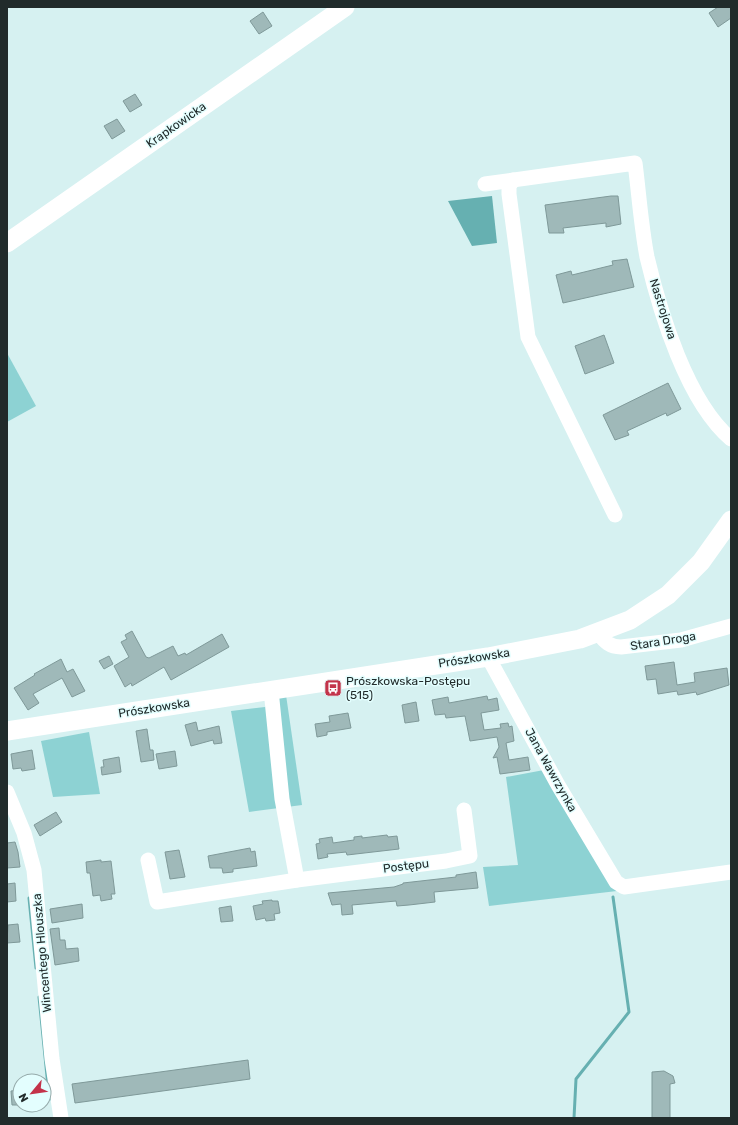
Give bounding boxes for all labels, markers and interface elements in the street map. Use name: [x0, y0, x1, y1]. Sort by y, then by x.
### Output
street label: Krapkowicka: [143, 99, 209, 151]
street label: Nastrojowa: [647, 277, 679, 341]
street label: Stara Droga: [629, 629, 697, 653]
street label: Prószkowska: [437, 645, 511, 671]
place label: Prószkowska-Postępu (515): [346, 674, 470, 702]
bus stop icon: Prószkowska-Postępu (515): [323, 678, 343, 698]
street label: Prószkowska: [117, 695, 191, 721]
street label: Jana Wawrzynka: [522, 726, 580, 814]
street label: Postępu: [382, 856, 430, 876]
street label: Wincentego Hlouszka: [30, 893, 54, 1013]
north arrow: [12, 1073, 52, 1113]
text: N: [16, 1091, 31, 1104]

